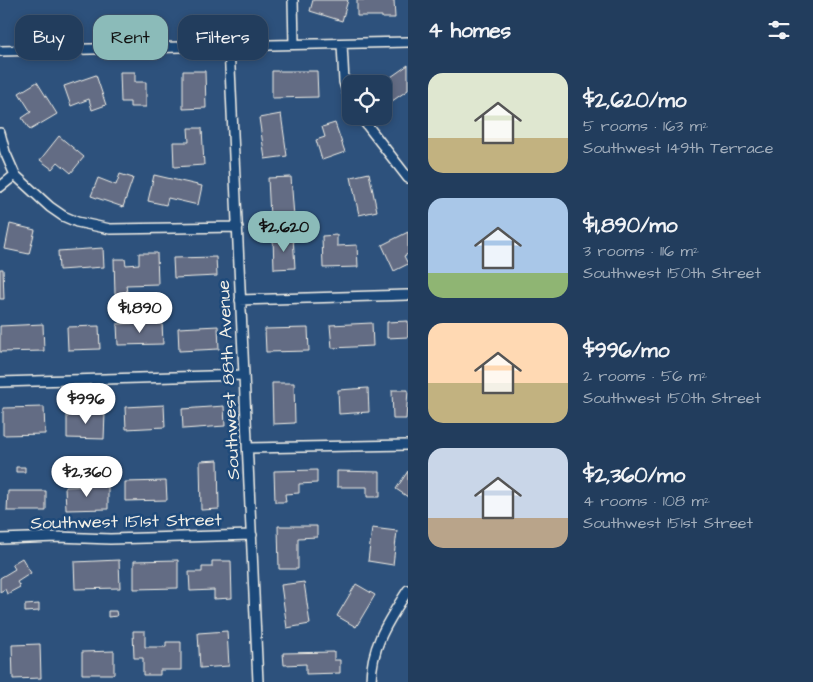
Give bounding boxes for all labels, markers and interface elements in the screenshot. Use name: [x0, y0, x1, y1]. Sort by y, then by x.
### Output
chip: Buy: [15, 15, 83, 60]
chip: Rent: [93, 15, 168, 60]
chip: Filters: [178, 15, 268, 60]
text: 4 homes: [428, 16, 511, 45]
icon: filters: [765, 16, 793, 44]
map controls: [342, 75, 392, 125]
button: locate: [342, 75, 392, 125]
text: $2,620/mo: [583, 86, 687, 115]
icon: home: [468, 93, 528, 153]
text: 5 rooms · 163 m²: [583, 115, 708, 137]
text: Southwest 149th Terrace: [583, 137, 773, 159]
pin: $2,620: [243, 210, 325, 253]
text: $1,890/mo: [583, 211, 678, 240]
text: $2,620: [259, 216, 309, 238]
icon: home: [468, 218, 528, 278]
text: 3 rooms · 116 m²: [583, 240, 699, 262]
text: Southwest 150th Street: [583, 262, 761, 284]
street label: Southwest 88th Avenue: [211, 279, 246, 481]
pin: $1,890: [99, 292, 181, 334]
text: $1,890: [118, 297, 162, 319]
text: $996/mo: [583, 336, 669, 365]
icon: home: [468, 343, 528, 403]
text: 2 rooms · 56 m²: [583, 365, 707, 387]
pin: $996: [56, 382, 116, 425]
text: Southwest 150th Street: [583, 387, 761, 409]
text: $996: [67, 388, 105, 410]
pin: $2,360: [46, 456, 128, 498]
text: $2,360: [62, 461, 112, 483]
text: $2,360/mo: [583, 461, 685, 490]
icon: home: [468, 468, 528, 528]
text: 4 rooms · 108 m²: [583, 490, 710, 512]
street label: Southwest 151st Street: [30, 507, 223, 536]
text: Southwest 151st Street: [583, 512, 753, 534]

